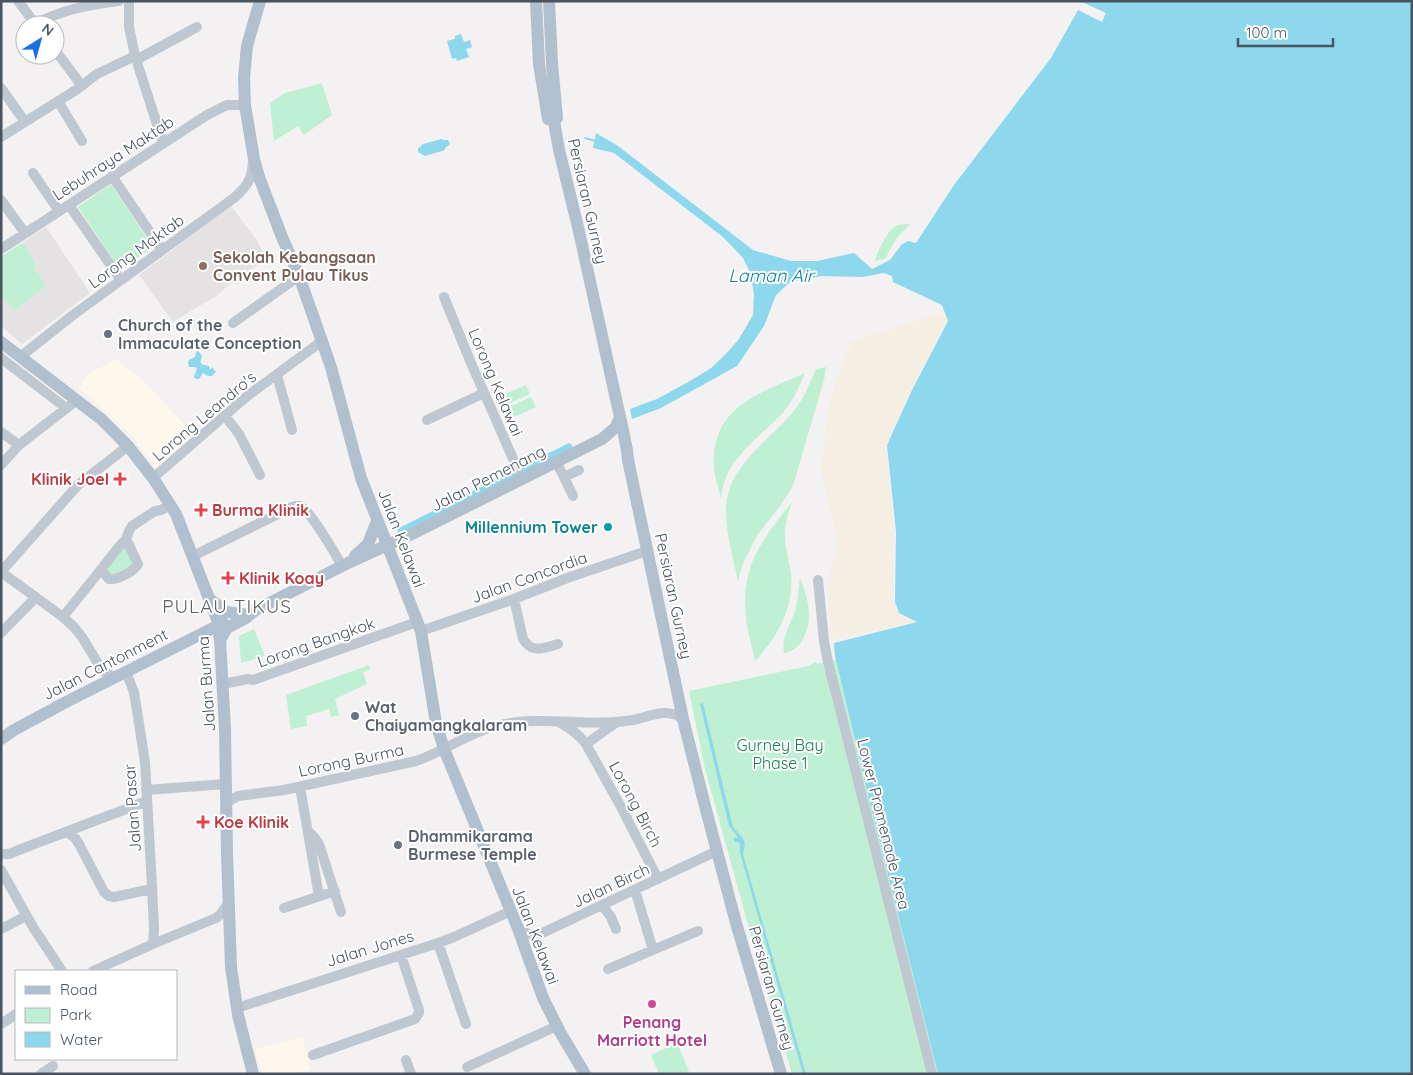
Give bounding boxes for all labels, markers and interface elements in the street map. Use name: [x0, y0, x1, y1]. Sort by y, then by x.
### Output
north arrow: [15, 15, 65, 65]
scale bar: [1238, 15, 1333, 47]
text: N: [38, 19, 57, 40]
text: 100 m: [1246, 23, 1287, 42]
street label: Lebuhraya Maktab: [49, 111, 177, 205]
street label: Persiaran Gurney: [564, 136, 612, 266]
street label: Lorong Maktab: [84, 210, 188, 292]
place label: Sekolah Kebangsaan Convent Pulau Tikus: [213, 247, 376, 285]
marker: Sekolah Kebangsaan Convent Pulau Tikus: [197, 260, 209, 272]
water label: Laman Air: [728, 264, 816, 287]
place label: Church of the Immaculate Conception: [118, 315, 302, 353]
street label: Lorong Kelawai: [464, 325, 528, 439]
marker: Church of the Immaculate Conception: [102, 328, 114, 340]
street label: Lorong Leandro's: [148, 367, 260, 465]
street label: Jalan Pemenang: [427, 440, 549, 516]
place label: Klinik Joel: [31, 469, 109, 489]
marker: Klinik Joel: [113, 472, 127, 486]
street label: Jalan Kelawai: [374, 486, 430, 590]
place label: Burma Klinik: [212, 500, 309, 520]
marker: Burma Klinik: [194, 503, 208, 517]
place label: Millennium Tower: [465, 517, 598, 537]
marker: Millennium Tower: [602, 521, 614, 533]
street label: Persiaran Gurney: [651, 531, 697, 661]
street label: Jalan Concordia: [468, 547, 590, 607]
place label: Klinik Koay: [239, 568, 324, 588]
marker: Klinik Koay: [221, 571, 235, 585]
district label: PULAU TIKUS: [162, 594, 292, 618]
street label: Lorong Bangkok: [255, 613, 377, 671]
street label: Jalan Cantonment: [39, 624, 171, 704]
street label: Jalan Burma: [193, 636, 219, 732]
place label: Wat Chaiyamangkalaram: [365, 697, 527, 735]
marker: Wat Chaiyamangkalaram: [349, 710, 361, 722]
park label: Gurney Bay Phase 1: [736, 735, 824, 773]
street label: Lower Promenade Area: [853, 736, 915, 912]
street label: Lorong Burma: [296, 739, 406, 781]
street label: Lorong Birch: [605, 758, 667, 850]
street label: Jalan Pasar: [119, 763, 145, 853]
place label: Koe Klinik: [214, 812, 289, 832]
marker: Koe Klinik: [196, 815, 210, 829]
place label: Dhammikarama Burmese Temple: [408, 826, 537, 864]
marker: Dhammikarama Burmese Temple: [392, 839, 404, 851]
street label: Jalan Birch: [569, 858, 653, 912]
street label: Jalan Kelawai: [508, 883, 564, 987]
street label: Persiaran Gurney: [745, 924, 799, 1052]
street label: Jalan Jones: [324, 925, 416, 971]
legend: [15, 970, 178, 1060]
text: Road: [60, 980, 97, 999]
marker: Penang Marriott Hotel: [646, 998, 658, 1010]
text: Park: [60, 1005, 92, 1024]
place label: Penang Marriott Hotel: [597, 1012, 707, 1050]
text: Water: [60, 1030, 103, 1049]

